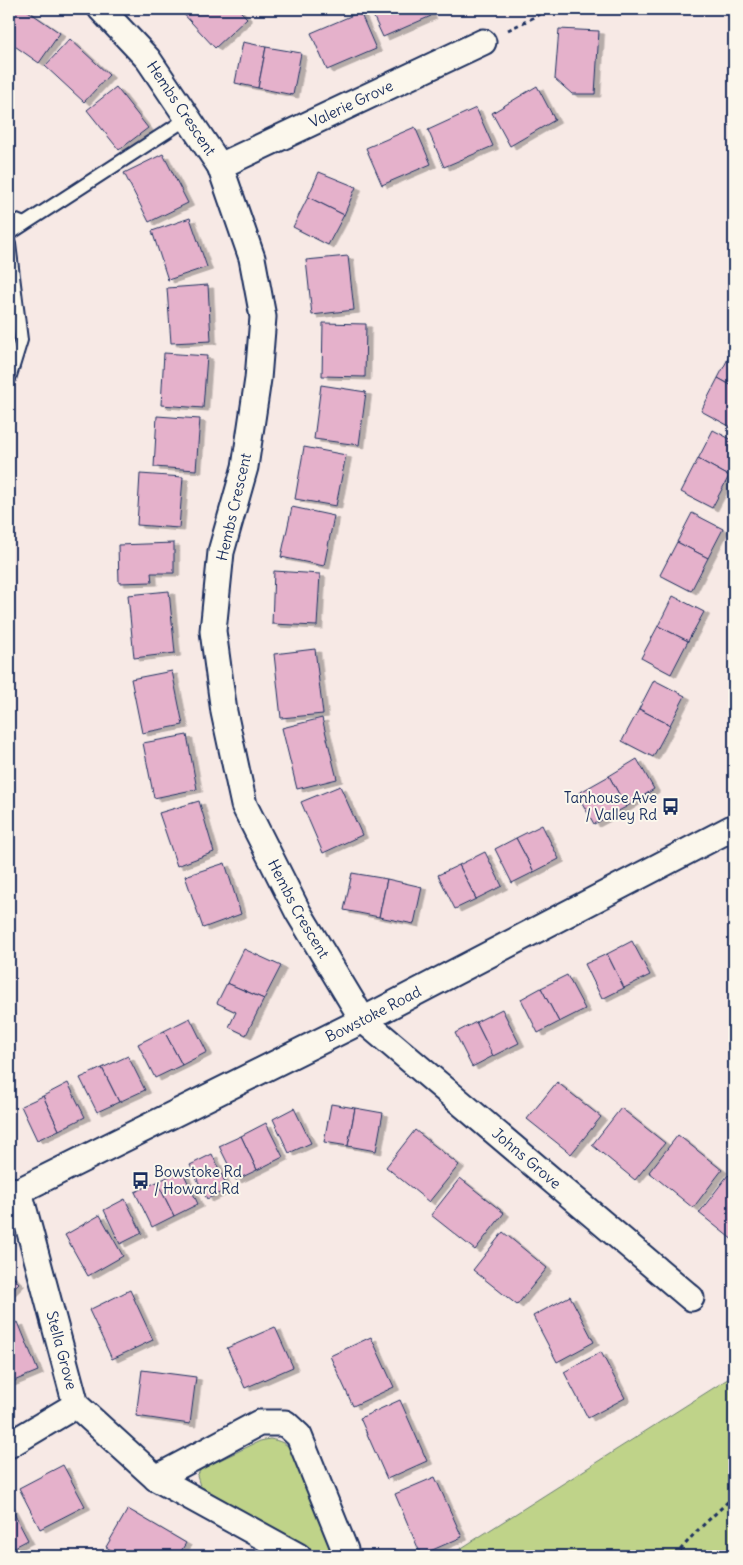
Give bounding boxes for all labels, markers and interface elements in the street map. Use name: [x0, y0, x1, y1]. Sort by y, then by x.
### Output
street label: Hembs Crescent: [143, 57, 220, 159]
street label: Valerie Grove: [306, 76, 396, 132]
street label: Hembs Crescent: [212, 451, 255, 563]
place label: Tanhouse Ave / Valley Rd: [564, 788, 657, 824]
bus stop icon: Tanhouse Ave / Valley Rd: [661, 797, 681, 817]
street label: Hembs Crescent: [264, 856, 334, 962]
street label: Bowstoke Road: [322, 981, 424, 1046]
street label: Johns Grove: [488, 1124, 565, 1193]
place label: Bowstoke Rd / Howard Rd: [154, 1162, 242, 1198]
bus stop icon: Bowstoke Rd / Howard Rd: [130, 1171, 150, 1191]
street label: Stella Grove: [42, 1309, 82, 1392]

